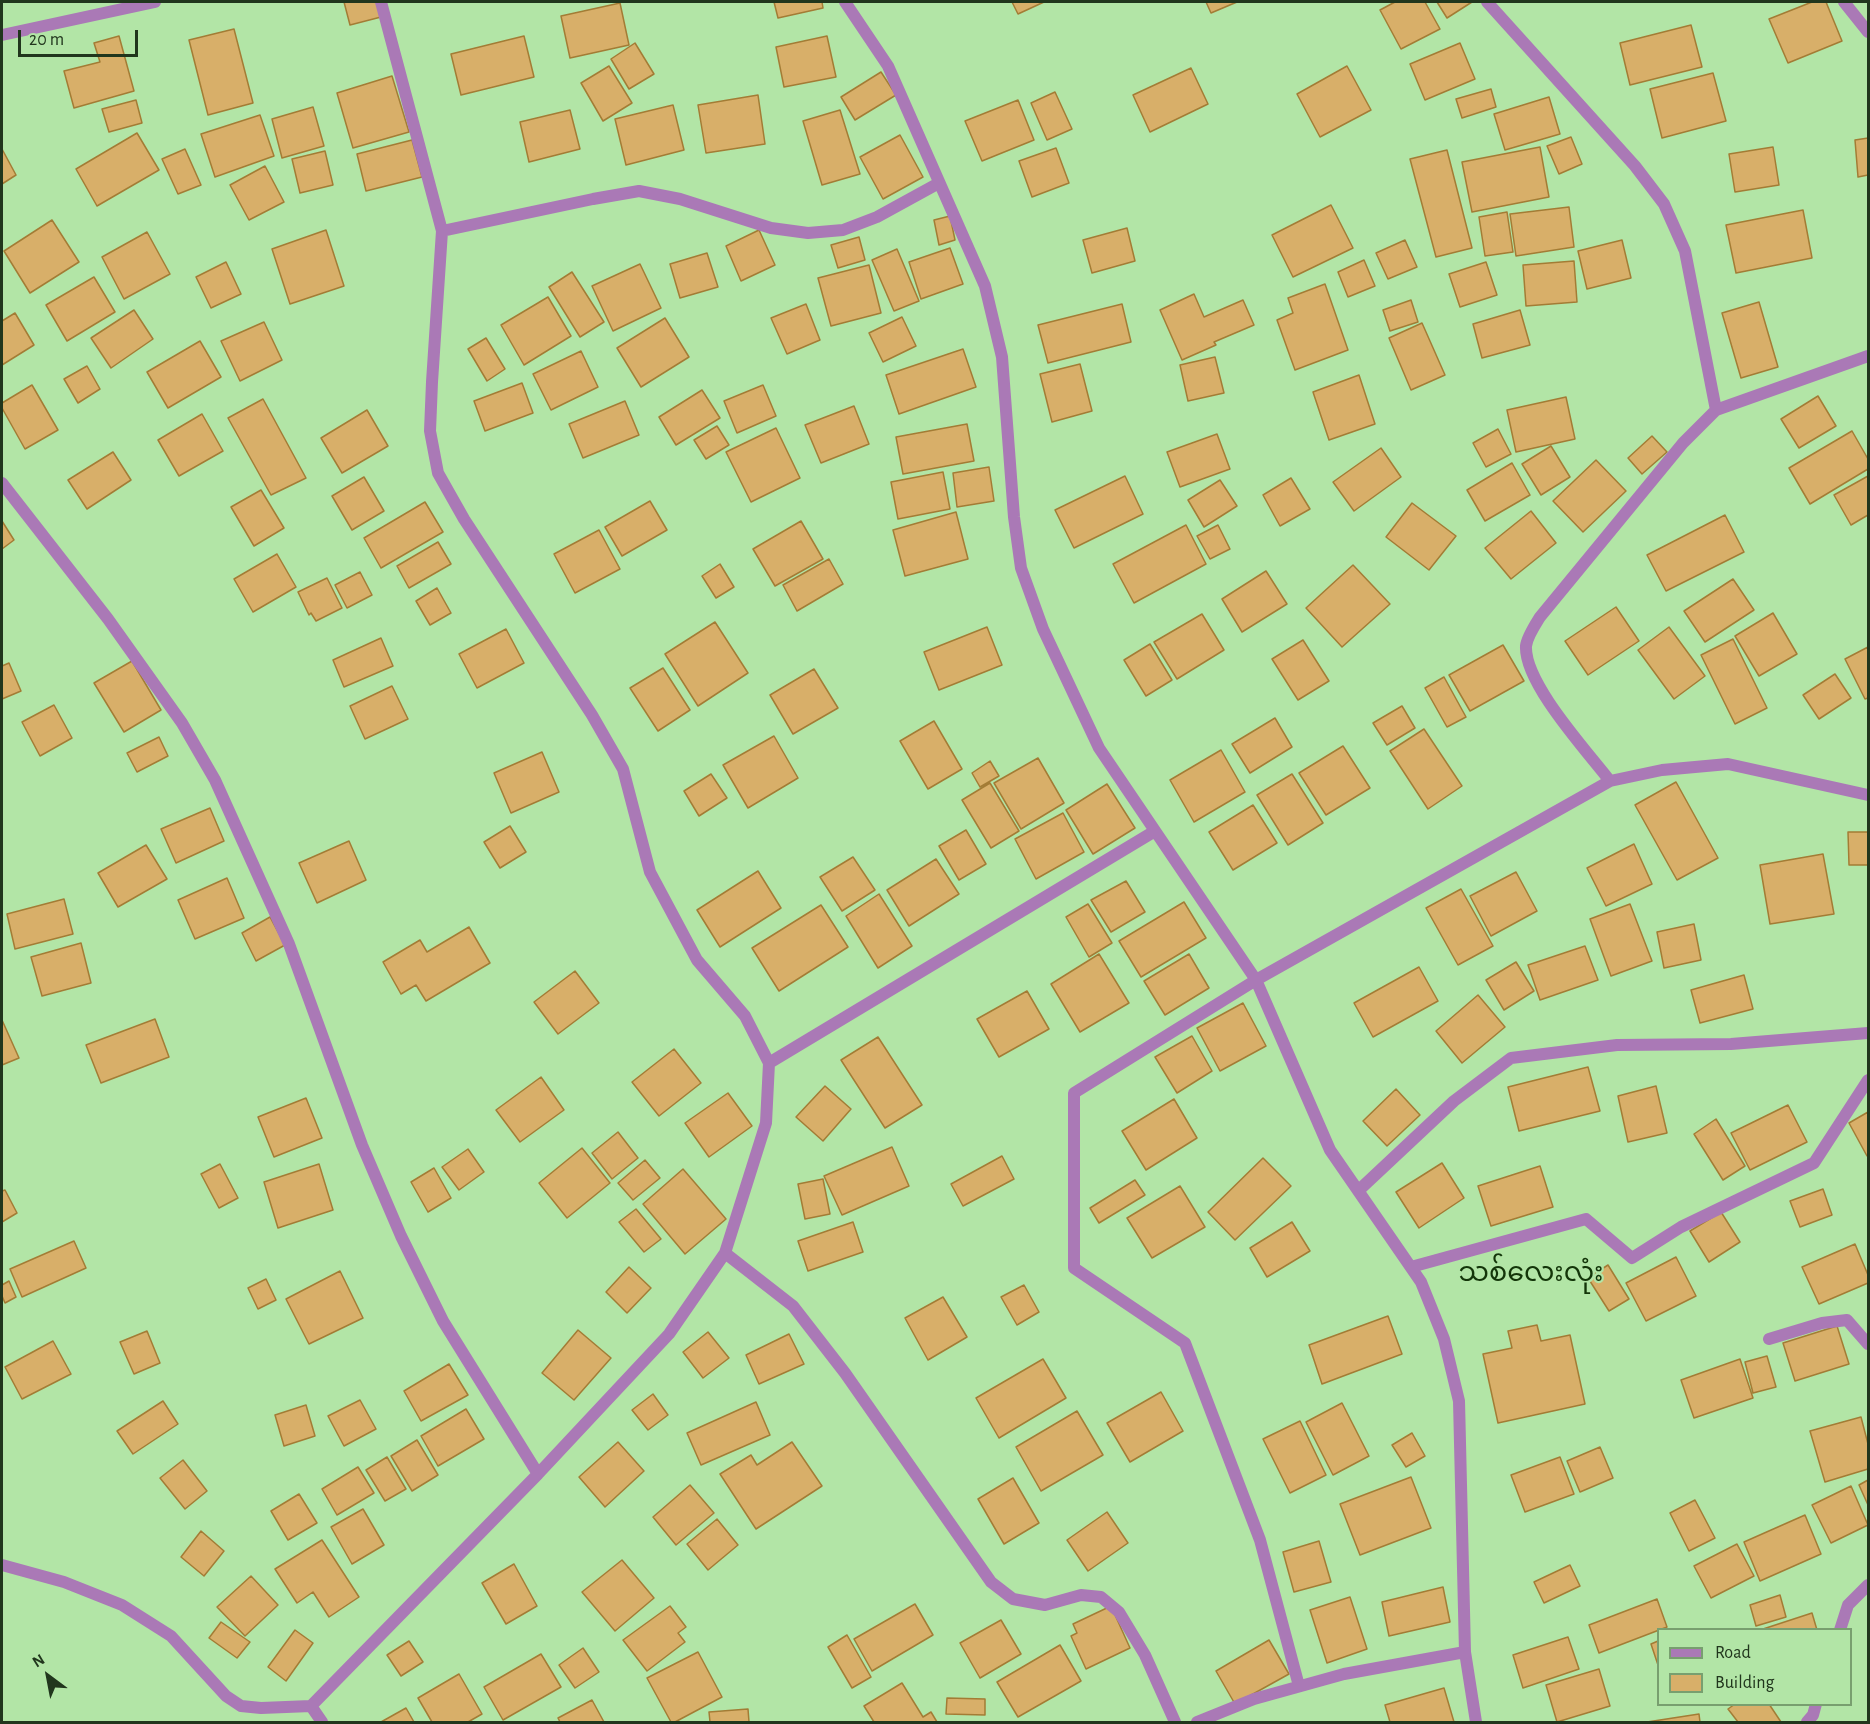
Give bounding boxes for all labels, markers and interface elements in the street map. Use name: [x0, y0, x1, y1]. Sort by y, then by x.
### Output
scale bar: [21, 18, 141, 56]
text: 20 m: [29, 31, 64, 49]
district label: သစ်လေးလုံး: [1459, 1257, 1603, 1289]
legend: [1657, 1628, 1852, 1706]
text: Road: [1715, 1644, 1751, 1662]
north arrow: [18, 1646, 78, 1706]
text: N: [30, 1651, 47, 1670]
text: Building: [1715, 1674, 1774, 1692]

